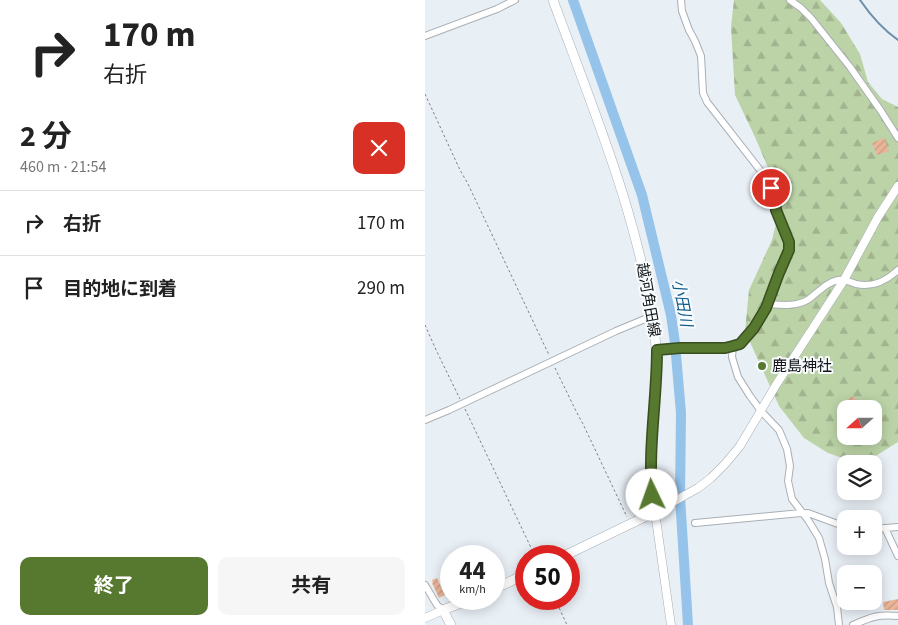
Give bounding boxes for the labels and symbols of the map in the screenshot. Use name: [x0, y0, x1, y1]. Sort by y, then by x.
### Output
pin: [750, 167, 792, 209]
street label: 越河角田線: [631, 260, 665, 339]
water label: 小田川: [667, 277, 698, 331]
place label: 鹿島神社: [772, 356, 832, 377]
marker: 鹿島神社: [756, 360, 768, 372]
north arrow: [837, 400, 883, 445]
position arrow: [625, 468, 677, 520]
speed limit sign: 50: [515, 545, 580, 610]

